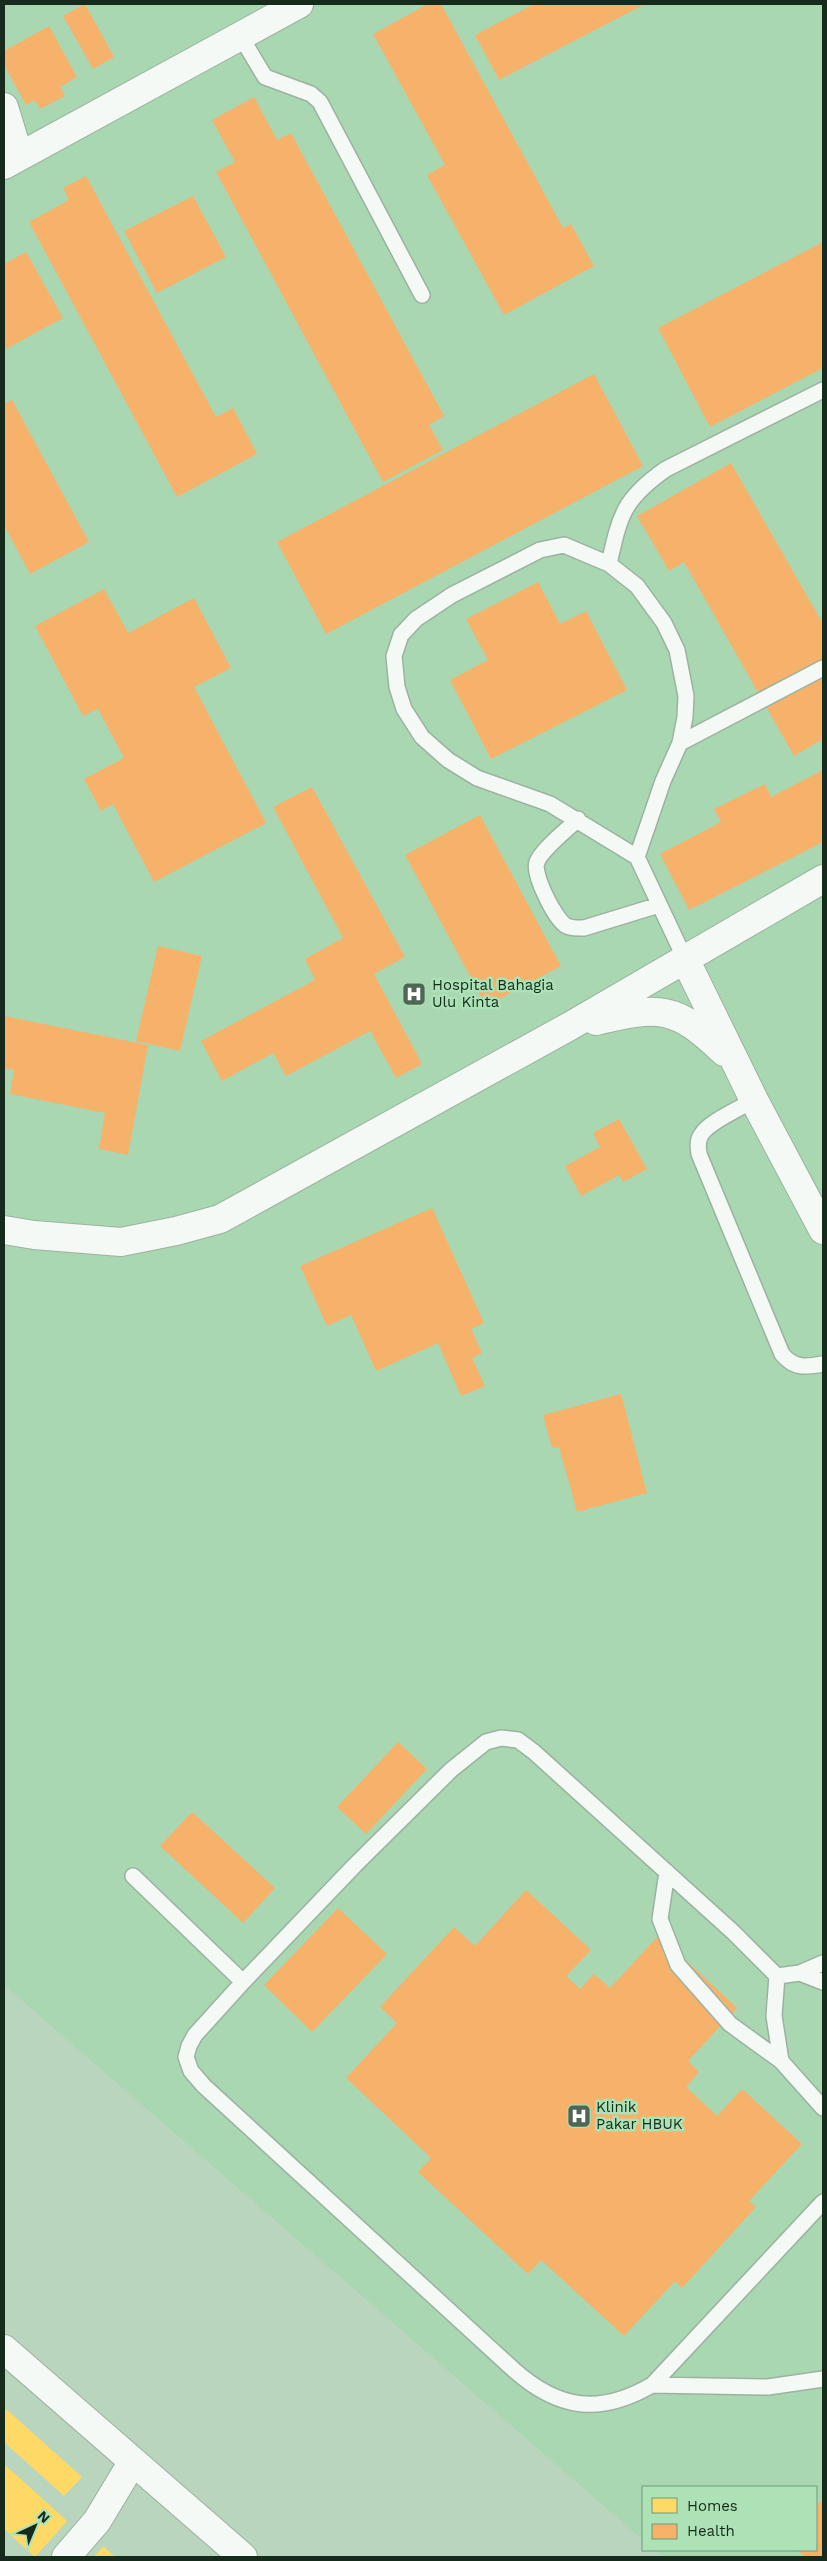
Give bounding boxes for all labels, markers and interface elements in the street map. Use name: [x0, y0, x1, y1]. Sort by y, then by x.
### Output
place label: Hospital Bahagia Ulu Kinta: [432, 976, 554, 1011]
hospital icon: Hospital Bahagia Ulu Kinta: [401, 981, 427, 1007]
place label: Klinik Pakar HBUK: [596, 2098, 683, 2133]
hospital icon: Klinik Pakar HBUK: [566, 2103, 592, 2129]
legend: [642, 2486, 817, 2551]
text: Homes: [687, 2497, 738, 2515]
north arrow: [10, 2501, 60, 2551]
text: N: [35, 2507, 53, 2526]
text: Health: [687, 2522, 735, 2540]

